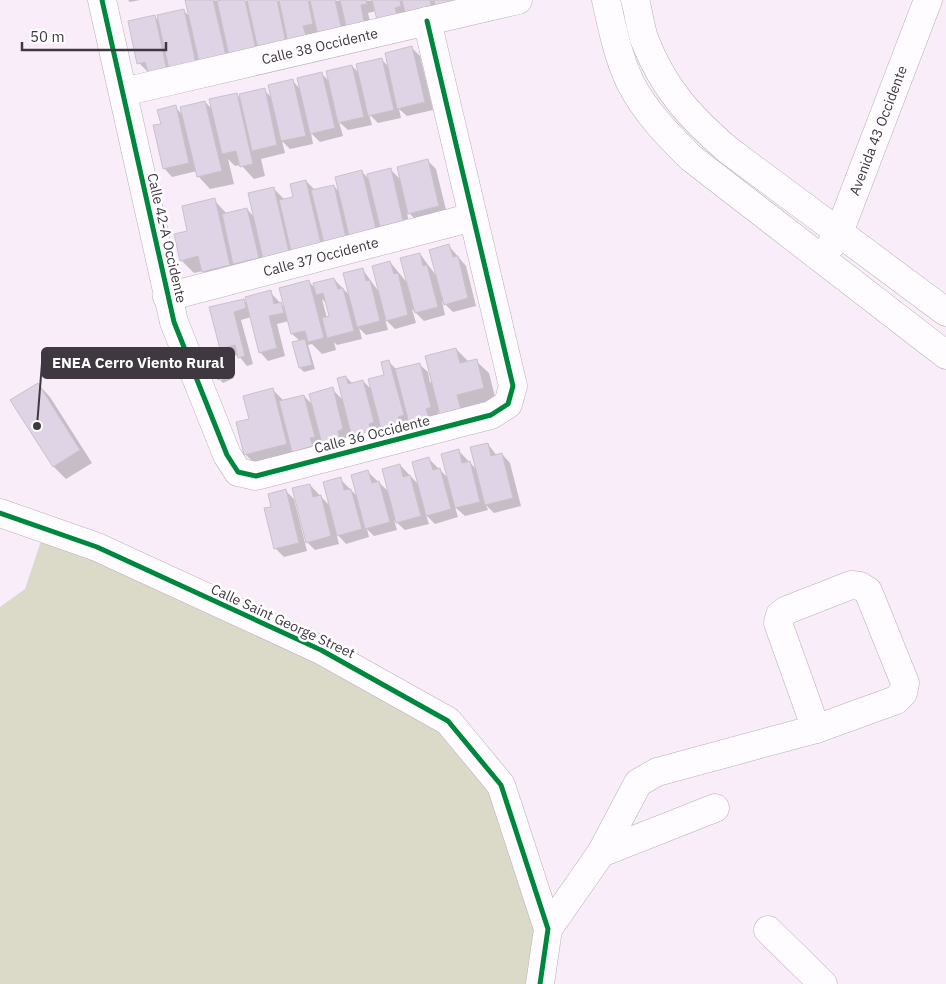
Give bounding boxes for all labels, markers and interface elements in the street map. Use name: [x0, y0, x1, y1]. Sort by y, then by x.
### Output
scale bar: [22, 20, 166, 52]
street label: Calle 38 Occidente: [260, 24, 380, 68]
text: 50 m: [30, 27, 65, 46]
street label: Avenida 43 Occidente: [845, 63, 911, 198]
street label: Calle 42-A Occidente: [143, 171, 191, 305]
street label: Calle 37 Occidente: [261, 233, 381, 280]
callout: ENEA Cerro Viento Rural: [42, 348, 234, 378]
text: ENEA Cerro Viento Rural: [52, 353, 225, 372]
street label: Calle 36 Occidente: [312, 411, 432, 457]
street label: Calle Saint George Street: [208, 580, 358, 662]

